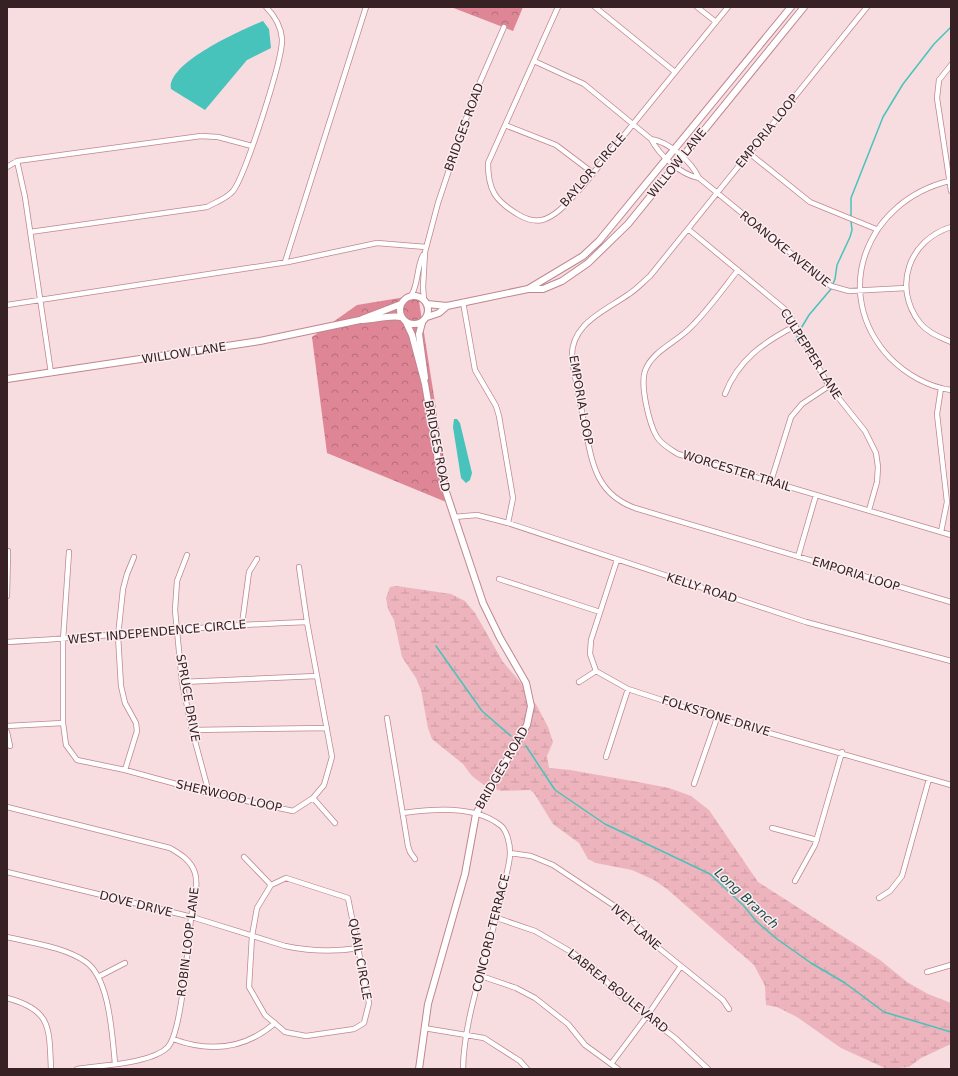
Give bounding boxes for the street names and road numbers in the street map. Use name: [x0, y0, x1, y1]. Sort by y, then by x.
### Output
street label: BRIDGES ROAD: [442, 81, 486, 173]
street label: EMPORIA LOOP: [733, 91, 801, 171]
street label: WILLOW LANE: [645, 125, 709, 201]
street label: BAYLOR CIRCLE: [557, 130, 629, 210]
street label: ROANOKE AVENUE: [737, 208, 833, 290]
street label: CULPEPPER LANE: [777, 306, 845, 402]
street label: WILLOW LANE: [141, 339, 227, 367]
street label: EMPORIA LOOP: [566, 354, 596, 446]
street label: BRIDGES ROAD: [421, 399, 453, 493]
street label: WORCESTER TRAIL: [681, 448, 794, 494]
street label: EMPORIA LOOP: [810, 554, 902, 594]
street label: KELLY ROAD: [665, 570, 739, 606]
street label: WEST INDEPENDENCE CIRCLE: [67, 617, 247, 647]
street label: SPRUCE DRIVE: [173, 653, 203, 743]
street label: FOLKSTONE DRIVE: [660, 693, 772, 739]
street label: BRIDGES ROAD: [473, 724, 531, 812]
street label: SHERWOOD LOOP: [175, 777, 283, 815]
street label: CONCORD TERRACE: [470, 873, 512, 993]
street label: ROBIN LOOP LANE: [174, 886, 202, 998]
street label: DOVE DRIVE: [98, 888, 174, 920]
street label: IVEY LANE: [608, 901, 664, 953]
street label: QUAIL CIRCLE: [346, 917, 374, 1001]
street label: LABREA BOULEVARD: [565, 946, 671, 1036]

